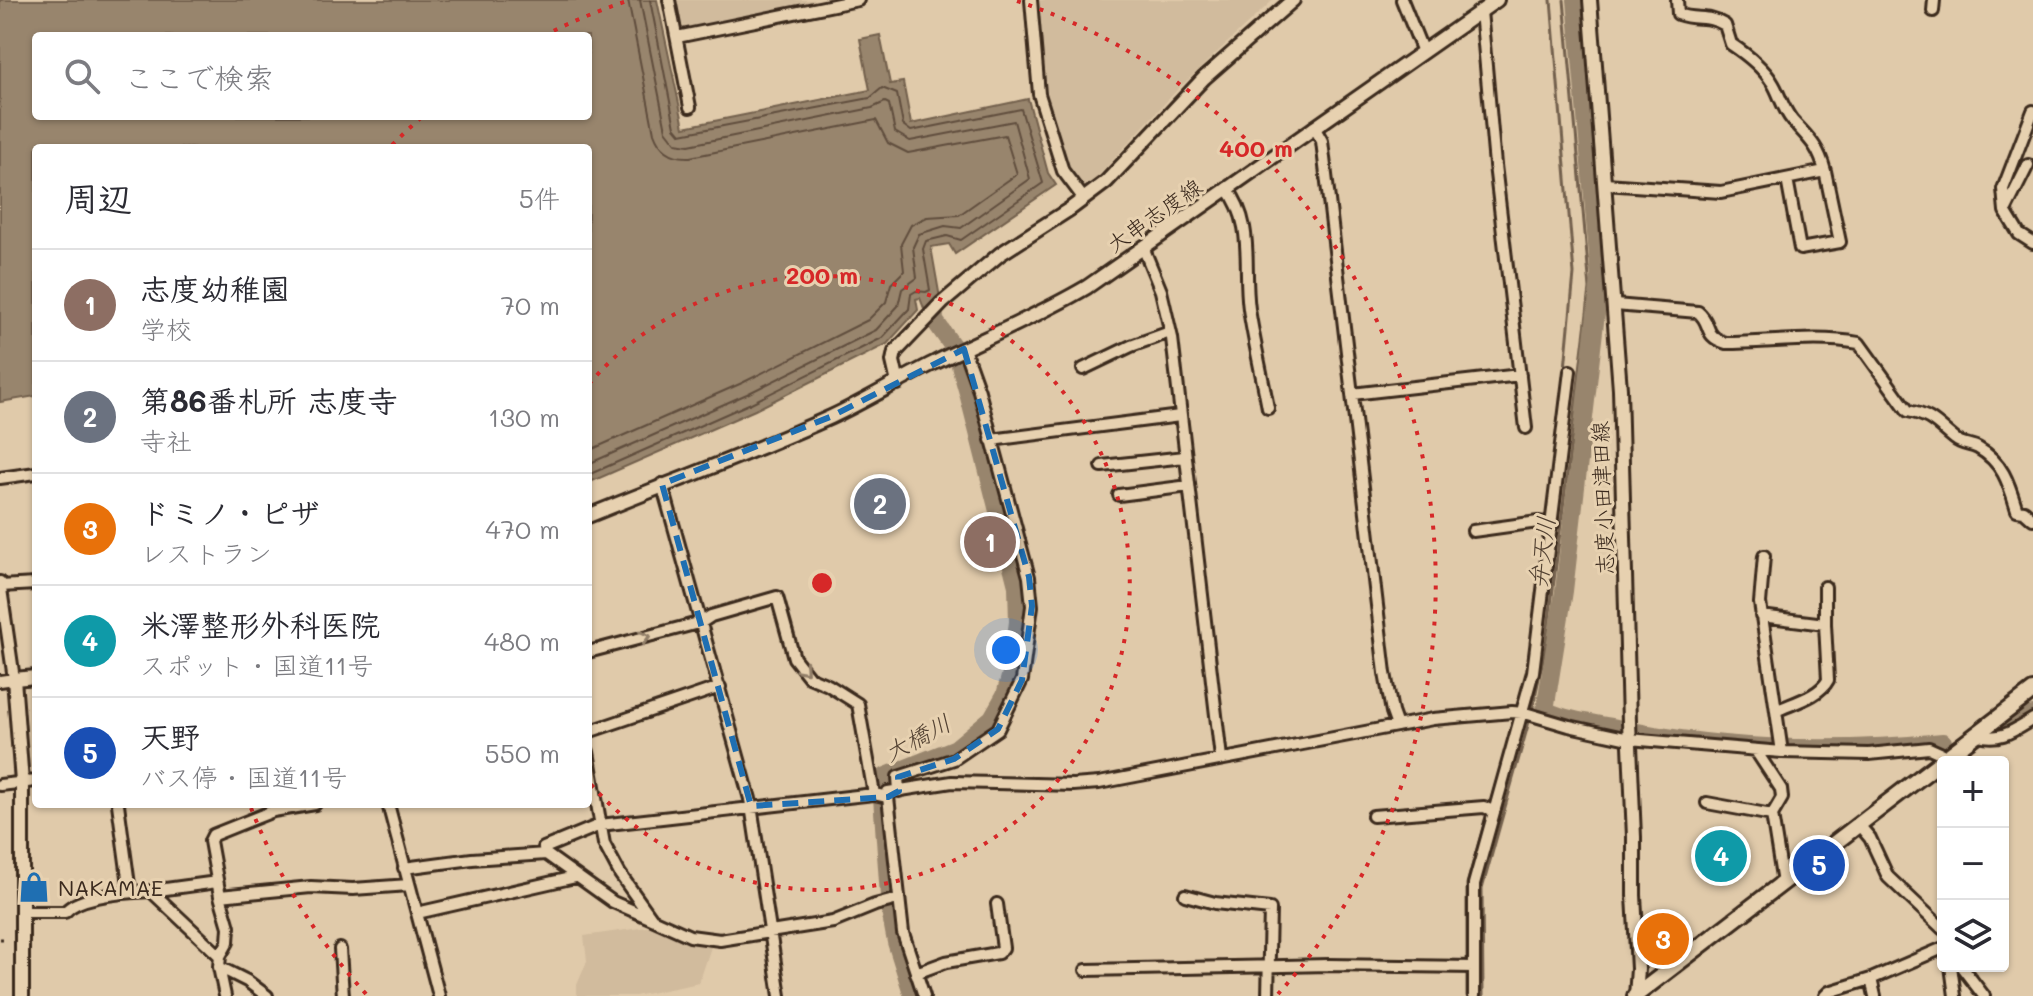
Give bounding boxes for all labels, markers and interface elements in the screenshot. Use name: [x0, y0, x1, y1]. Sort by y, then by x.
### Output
search box: [32, 32, 592, 120]
icon: search: [60, 54, 104, 98]
text: ここで検索: [124, 57, 274, 97]
text: 400 m: [1219, 132, 1293, 163]
street label: 大串志度線: [1101, 172, 1207, 258]
text: 周辺: [64, 175, 132, 220]
text: 5件: [519, 181, 560, 215]
text: 200 m: [786, 259, 858, 290]
text: 志度幼稚園: [140, 268, 290, 308]
text: 1: [84, 288, 96, 322]
text: 70 m: [500, 288, 560, 322]
text: 学校: [140, 312, 192, 346]
text: 第86番札所 志度寺: [140, 380, 398, 420]
text: 2: [83, 400, 97, 434]
text: 130 m: [488, 400, 560, 434]
street label: 志度小田津田線: [1585, 421, 1619, 575]
text: 寺社: [140, 424, 192, 458]
pin: 2: [854, 474, 906, 534]
text: ドミノ・ピザ: [140, 492, 320, 532]
text: 3: [82, 512, 98, 546]
text: 470 m: [485, 512, 560, 546]
pin: 1: [964, 512, 1016, 572]
water label: 弁天川: [1521, 514, 1561, 590]
text: レストラン: [140, 536, 272, 570]
centre of rings: [808, 569, 836, 597]
text: 米澤整形外科医院: [140, 604, 380, 644]
text: 4: [82, 624, 98, 658]
text: 480 m: [484, 624, 560, 658]
one-way arrow: [638, 630, 652, 647]
your location: [986, 630, 1026, 670]
text: スポット · 国道11号: [140, 648, 373, 682]
one-way arrow: [794, 660, 809, 674]
water label: 大橋川: [878, 706, 956, 768]
text: 天野: [140, 716, 200, 756]
text: 5: [82, 736, 98, 770]
text: 550 m: [485, 736, 560, 770]
map controls: [1937, 756, 2009, 972]
button: +: [1937, 756, 2009, 828]
text: バス停 · 国道11号: [140, 760, 347, 794]
pin: 4: [1695, 826, 1747, 886]
button: −: [1937, 828, 2009, 900]
pin: 5: [1793, 835, 1845, 895]
shop icon: NAKAMAE: [17, 870, 51, 904]
place label: NAKAMAE: [58, 873, 163, 902]
button: layers: [1937, 900, 2009, 972]
pin: 3: [1637, 909, 1689, 969]

